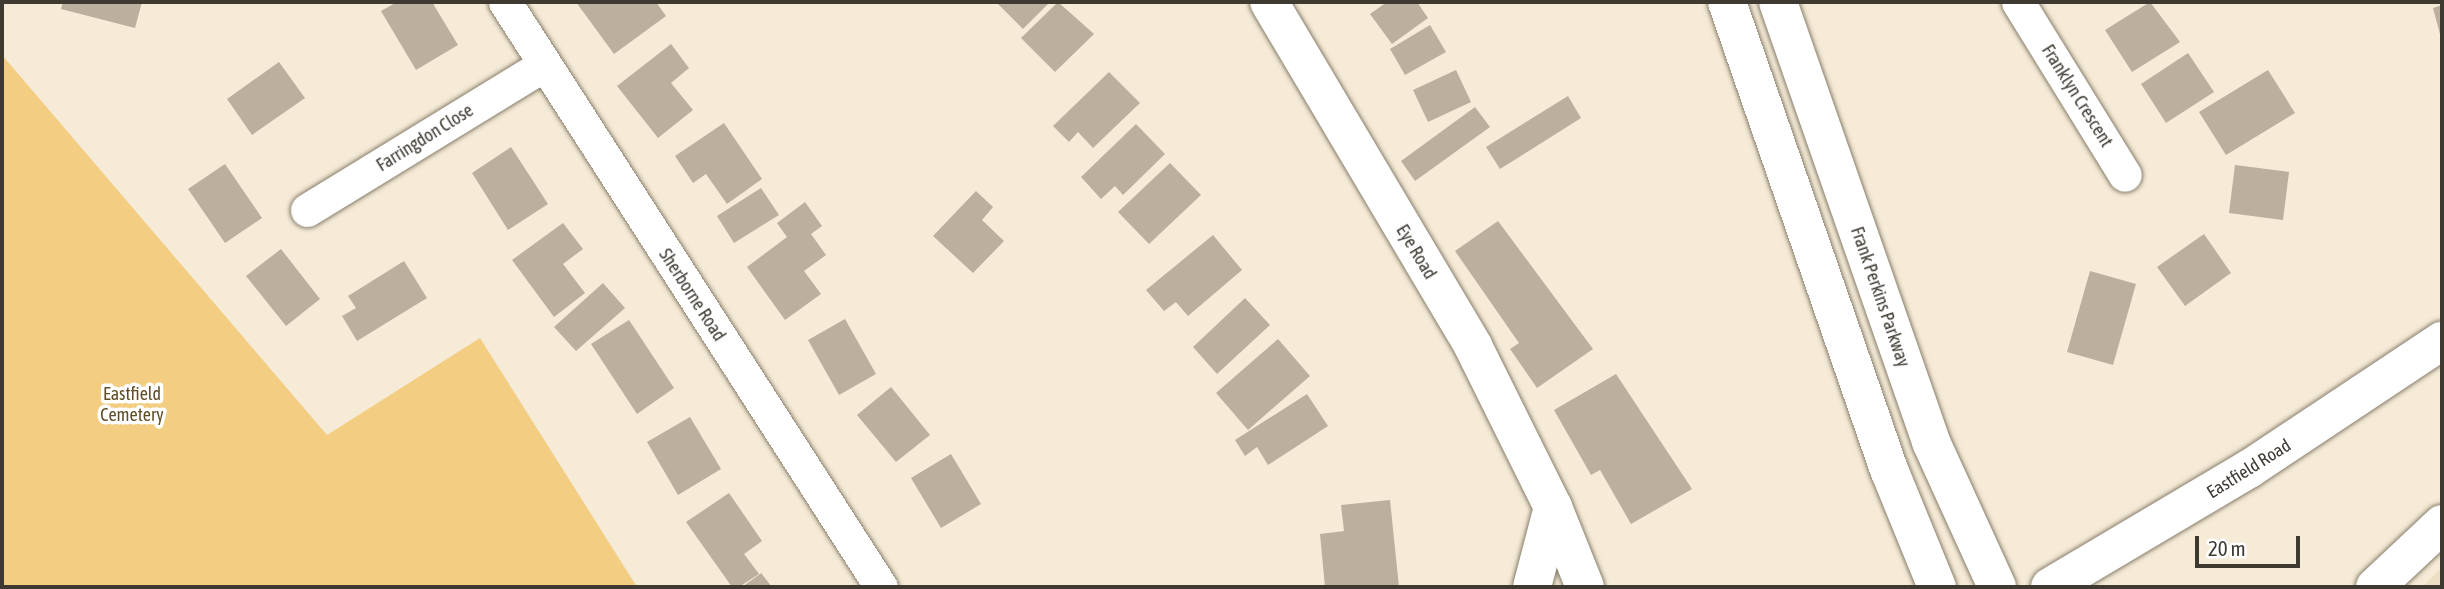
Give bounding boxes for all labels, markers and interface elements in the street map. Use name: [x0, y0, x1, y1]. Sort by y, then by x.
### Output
street label: Franklyn Crescent: [2037, 41, 2117, 151]
street label: Farringdon Close: [373, 100, 477, 176]
street label: Eye Road: [1391, 221, 1441, 283]
street label: Frank Perkins Parkway: [1846, 224, 1914, 370]
street label: Sherborne Road: [654, 245, 730, 345]
park label: Eastfield Cemetery: [100, 384, 164, 426]
street label: Eastfield Road: [2203, 435, 2295, 503]
scale bar: [2199, 522, 2304, 566]
text: 20 m: [2208, 536, 2246, 560]

